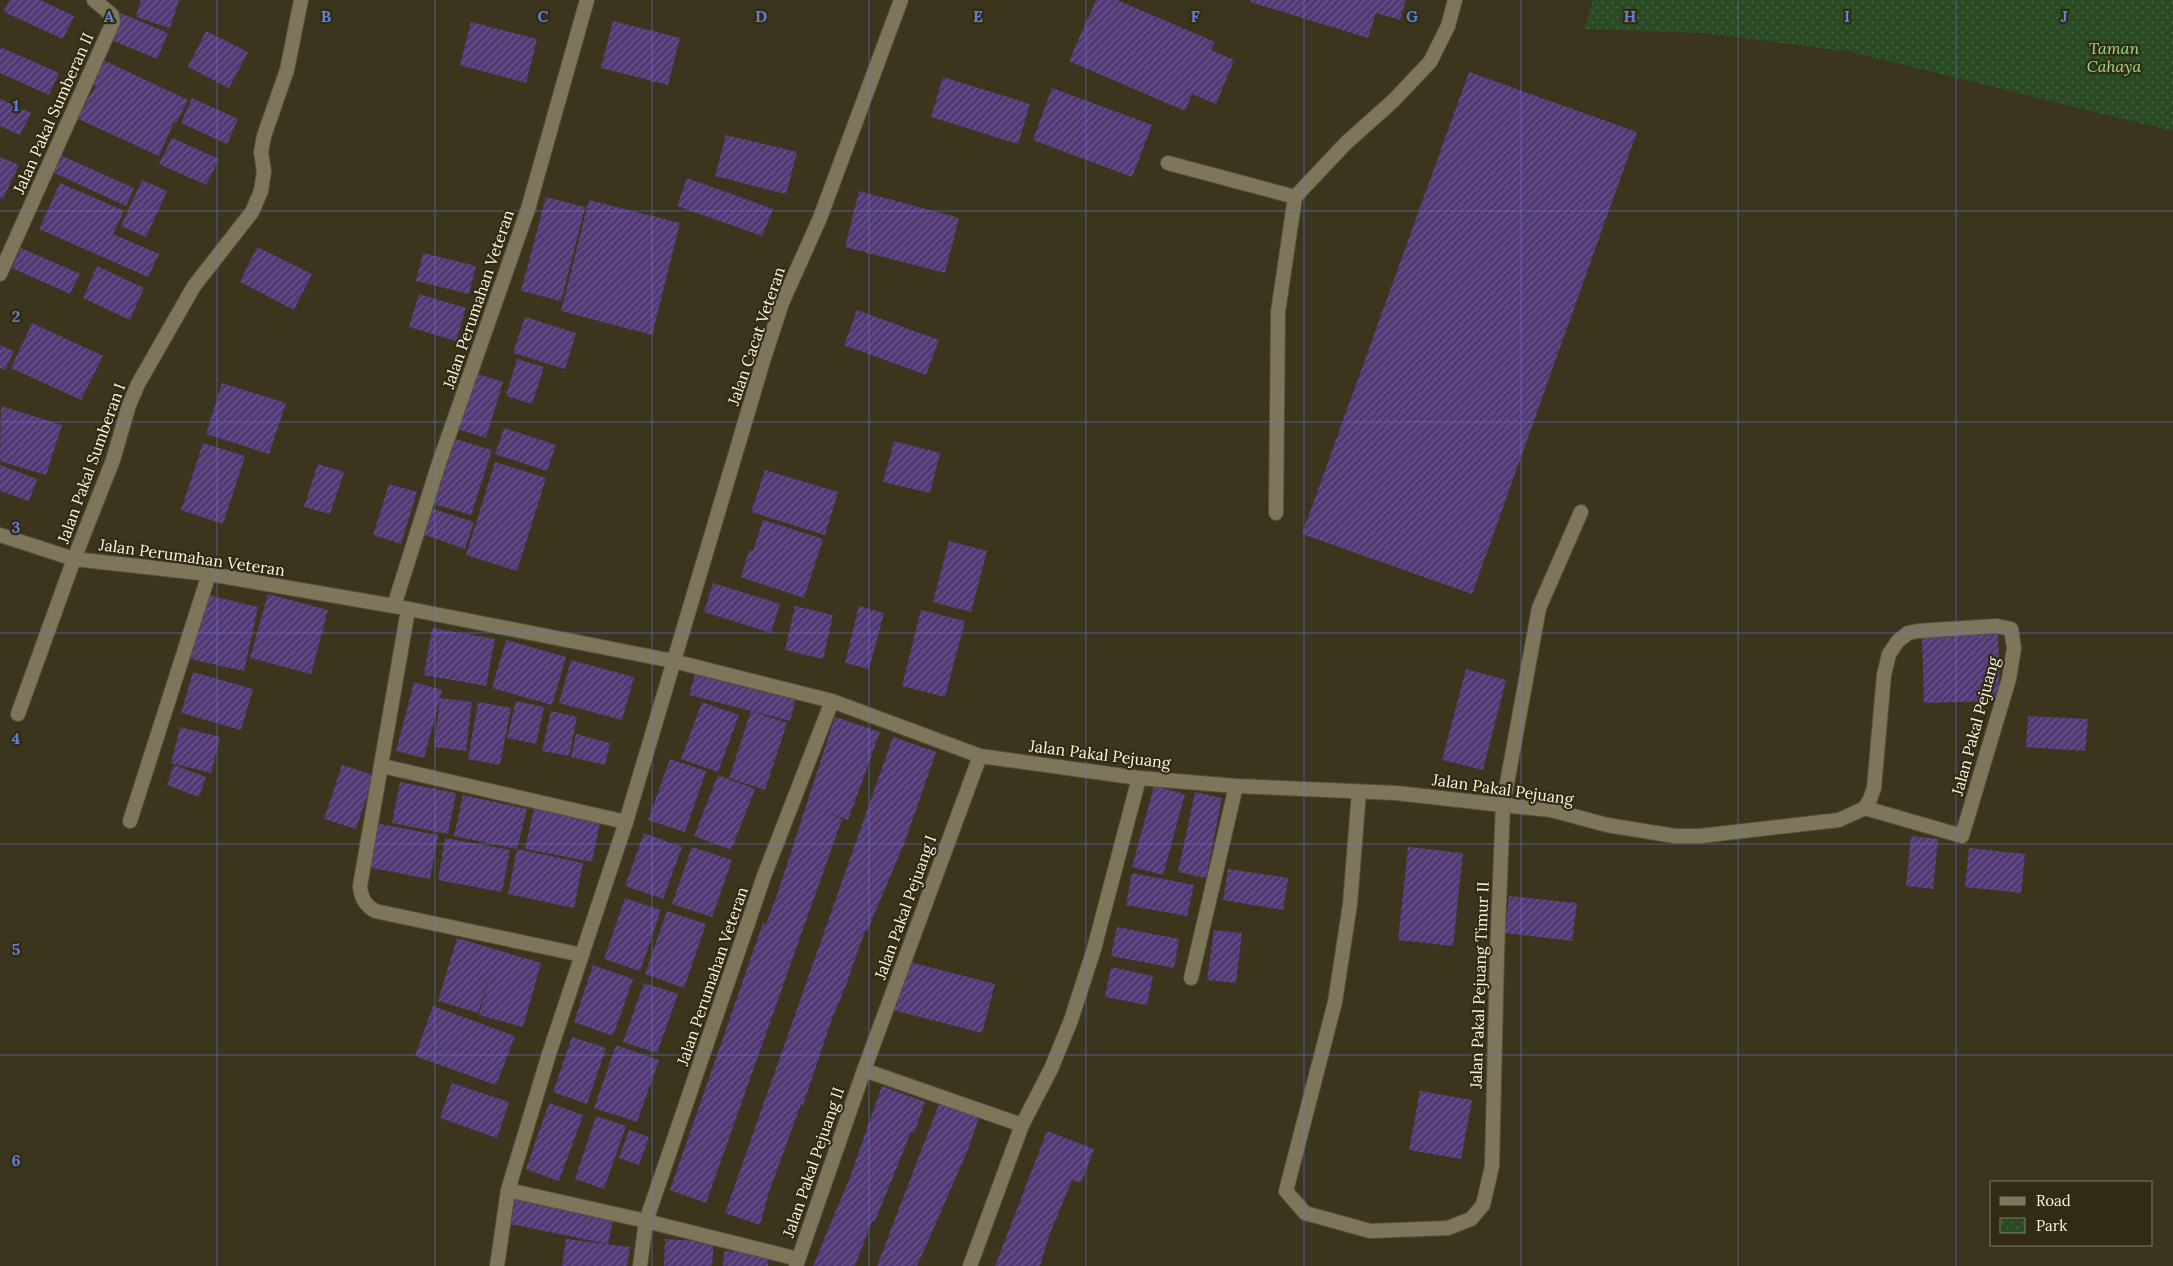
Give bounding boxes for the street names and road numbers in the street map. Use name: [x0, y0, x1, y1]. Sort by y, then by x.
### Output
street label: Jalan Pakal Sumberan II: [8, 29, 98, 198]
street label: Jalan Perumahan Veteran: [438, 207, 518, 392]
street label: Jalan Cacat Veteran: [723, 264, 789, 409]
street label: Jalan Pakal Sumberan I: [52, 380, 129, 547]
street label: Jalan Perumahan Veteran: [97, 534, 287, 580]
street label: Jalan Pakal Pejuang: [1947, 653, 2003, 798]
street label: Jalan Pakal Pejuang: [1027, 735, 1173, 773]
street label: Jalan Pakal Pejuang: [1430, 769, 1576, 809]
street label: Jalan Pakal Pejuang I: [869, 832, 940, 983]
street label: Jalan Pakal Pejuang Timur II: [1465, 881, 1493, 1090]
street label: Jalan Perumahan Veteran: [672, 884, 752, 1069]
street label: Jalan Pakal Pejuang II: [778, 1084, 848, 1241]

